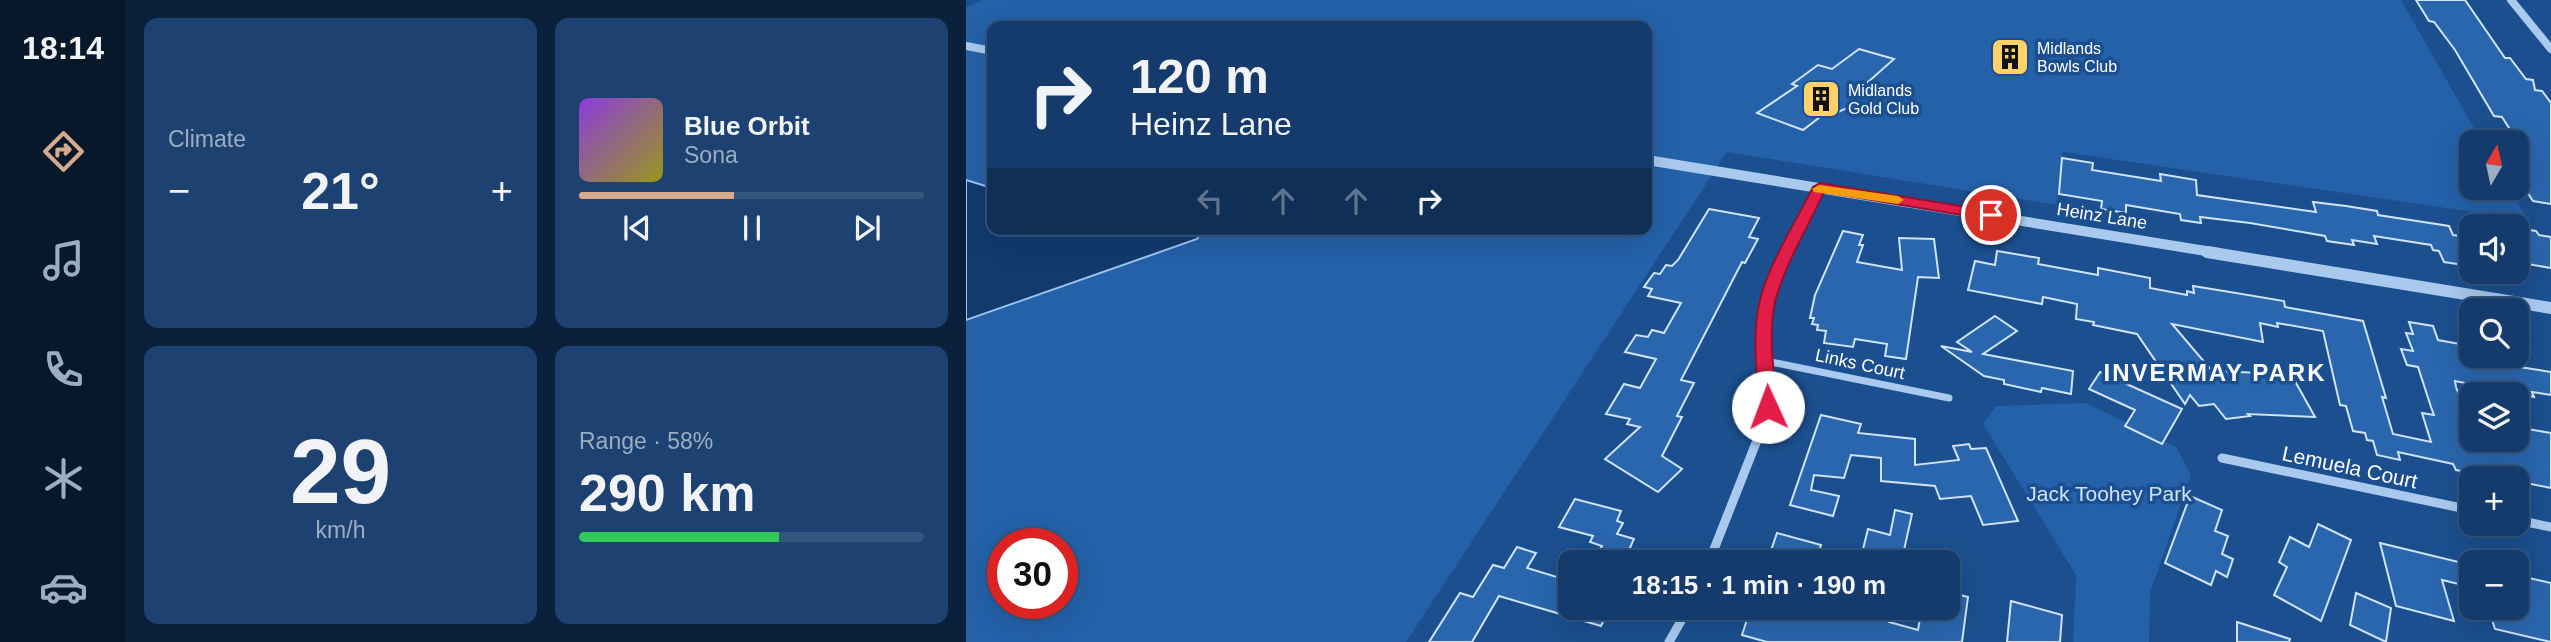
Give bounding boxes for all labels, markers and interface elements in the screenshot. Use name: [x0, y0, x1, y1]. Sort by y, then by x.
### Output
text: 18:14: [22, 30, 104, 66]
building icon: Midlands Bowls Club: [1989, 36, 2031, 78]
place label: Midlands Bowls Club: [2037, 40, 2117, 75]
icon: right: [1015, 49, 1106, 140]
text: 120 m: [1130, 49, 1269, 103]
building icon: Midlands Gold Club: [1800, 78, 1842, 120]
place label: Midlands Gold Club: [1848, 82, 1919, 117]
text: Heinz Lane: [1130, 106, 1292, 142]
text: Blue Orbit: [684, 111, 810, 141]
text: Climate: [168, 126, 246, 152]
icon: directions: [39, 127, 88, 176]
north arrow: [2459, 130, 2529, 200]
map controls: [2459, 130, 2529, 620]
text: Sona: [684, 142, 738, 168]
text: 21°: [301, 162, 380, 220]
text: −: [168, 170, 190, 212]
text: +: [491, 170, 513, 212]
icon: left: [1191, 182, 1229, 220]
icon: ahead: [1264, 182, 1302, 220]
icon: ahead: [1337, 182, 1375, 220]
icon: right: [1410, 182, 1448, 220]
pin: [1961, 185, 2021, 245]
icon: arrive: [1972, 196, 2010, 234]
street label: Heinz Lane: [2055, 199, 2149, 233]
icon: previous: [618, 209, 656, 247]
icon: pause: [733, 209, 771, 247]
icon: next: [848, 209, 886, 247]
button: sound: [2459, 214, 2529, 284]
icon: music: [39, 236, 88, 285]
button: search: [2459, 298, 2529, 368]
icon: phone: [39, 345, 88, 394]
street label: Links Court: [1813, 345, 1907, 383]
district label: INVERMAY PARK: [2104, 359, 2326, 386]
position arrow: [1731, 370, 1805, 444]
button: layers: [2459, 382, 2529, 452]
text: 29: [290, 421, 391, 522]
text: Range · 58%: [579, 428, 713, 454]
street label: Lemuela Court: [2280, 441, 2420, 493]
icon: climate: [39, 454, 88, 503]
text: 290 km: [579, 464, 755, 522]
button: +: [2459, 466, 2529, 536]
park label: Jack Toohey Park: [2026, 482, 2192, 505]
text: km/h: [316, 517, 365, 543]
speed limit sign: 30: [987, 528, 1078, 619]
button: −: [2459, 550, 2529, 620]
icon: car: [39, 563, 88, 612]
text: 18:15 · 1 min · 190 m: [1632, 570, 1886, 600]

